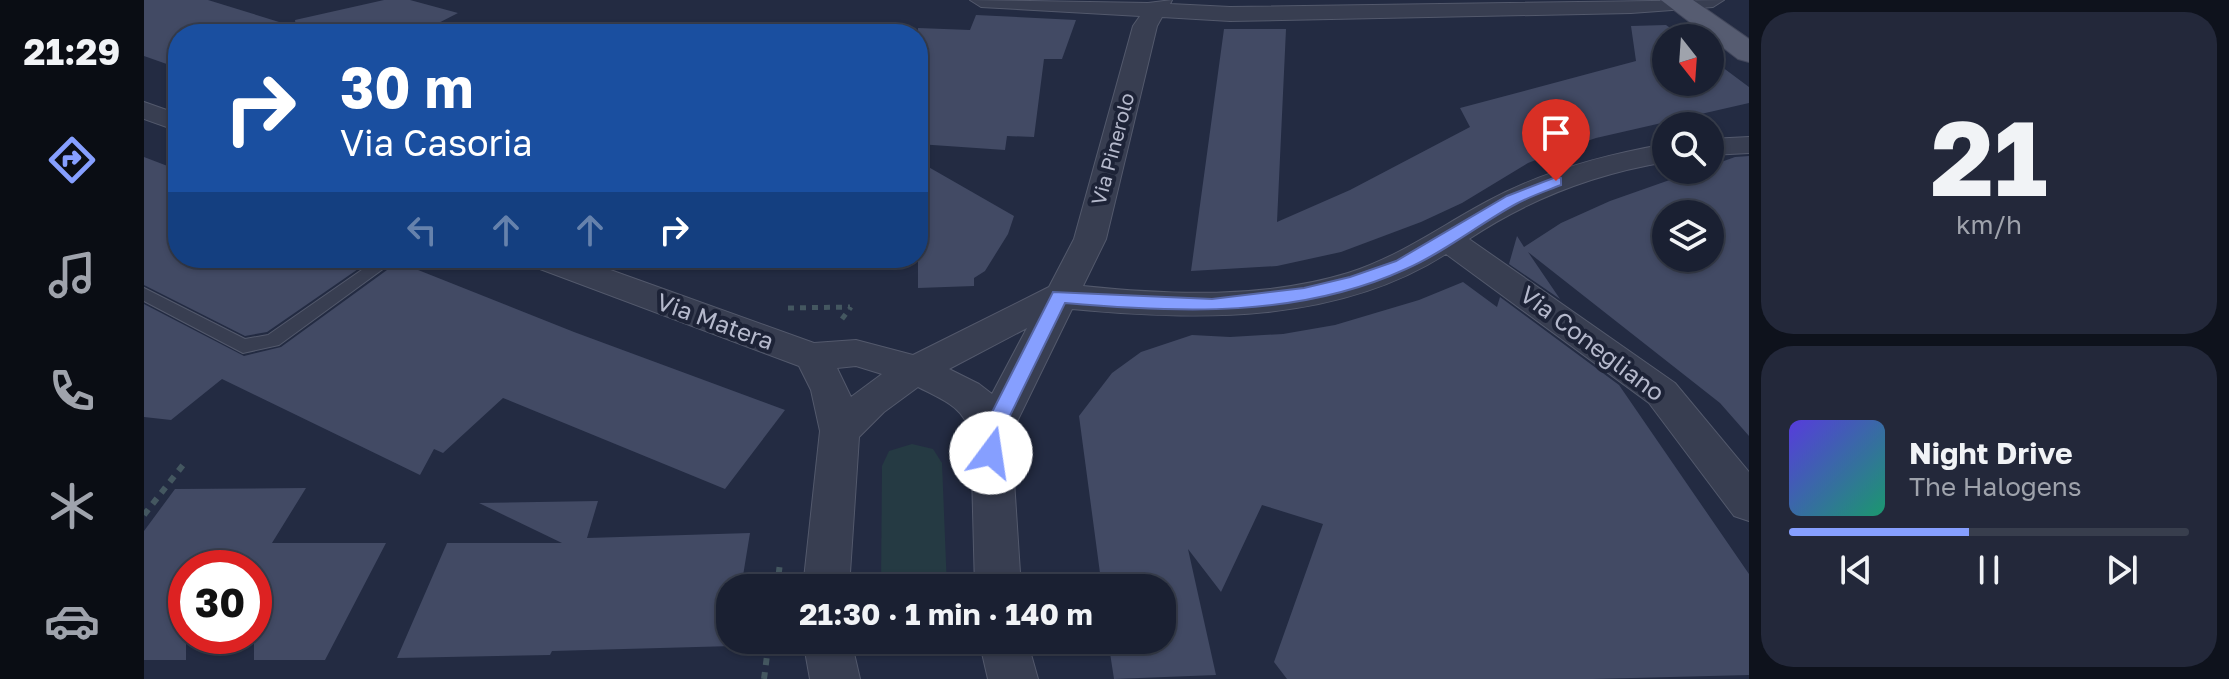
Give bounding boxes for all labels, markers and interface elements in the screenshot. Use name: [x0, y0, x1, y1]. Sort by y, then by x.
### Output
north arrow: [1652, 24, 1724, 96]
map controls: [1652, 24, 1724, 272]
text: 21:29: [24, 30, 120, 73]
text: 30 m: [340, 53, 474, 120]
icon: right: [208, 56, 312, 160]
street label: Via Pinerolo: [1086, 90, 1139, 208]
text: 21: [1930, 94, 2048, 219]
pin: [1522, 99, 1590, 181]
icon: arrive: [1534, 111, 1578, 155]
button: search: [1652, 112, 1724, 184]
text: Via Casoria: [340, 121, 533, 164]
icon: directions: [44, 132, 100, 188]
button: layers: [1652, 200, 1724, 272]
icon: left: [400, 208, 444, 252]
icon: ahead: [484, 208, 528, 252]
icon: ahead: [568, 208, 612, 252]
icon: right: [652, 208, 696, 252]
text: km/h: [1956, 209, 2022, 240]
icon: music: [44, 247, 100, 303]
street label: Via Conegliano: [1515, 279, 1671, 406]
street label: Via Matera: [653, 286, 778, 355]
icon: phone: [44, 363, 100, 419]
position arrow: [949, 411, 1033, 495]
text: Night Drive: [1909, 435, 2073, 471]
text: The Halogens: [1909, 471, 2082, 502]
icon: climate: [44, 478, 100, 534]
icon: previous: [1834, 548, 1878, 592]
icon: pause: [1967, 548, 2011, 592]
icon: next: [2100, 548, 2144, 592]
speed limit sign: 30: [168, 550, 272, 654]
icon: car: [44, 593, 100, 649]
text: 21:30 · 1 min · 140 m: [799, 596, 1093, 632]

